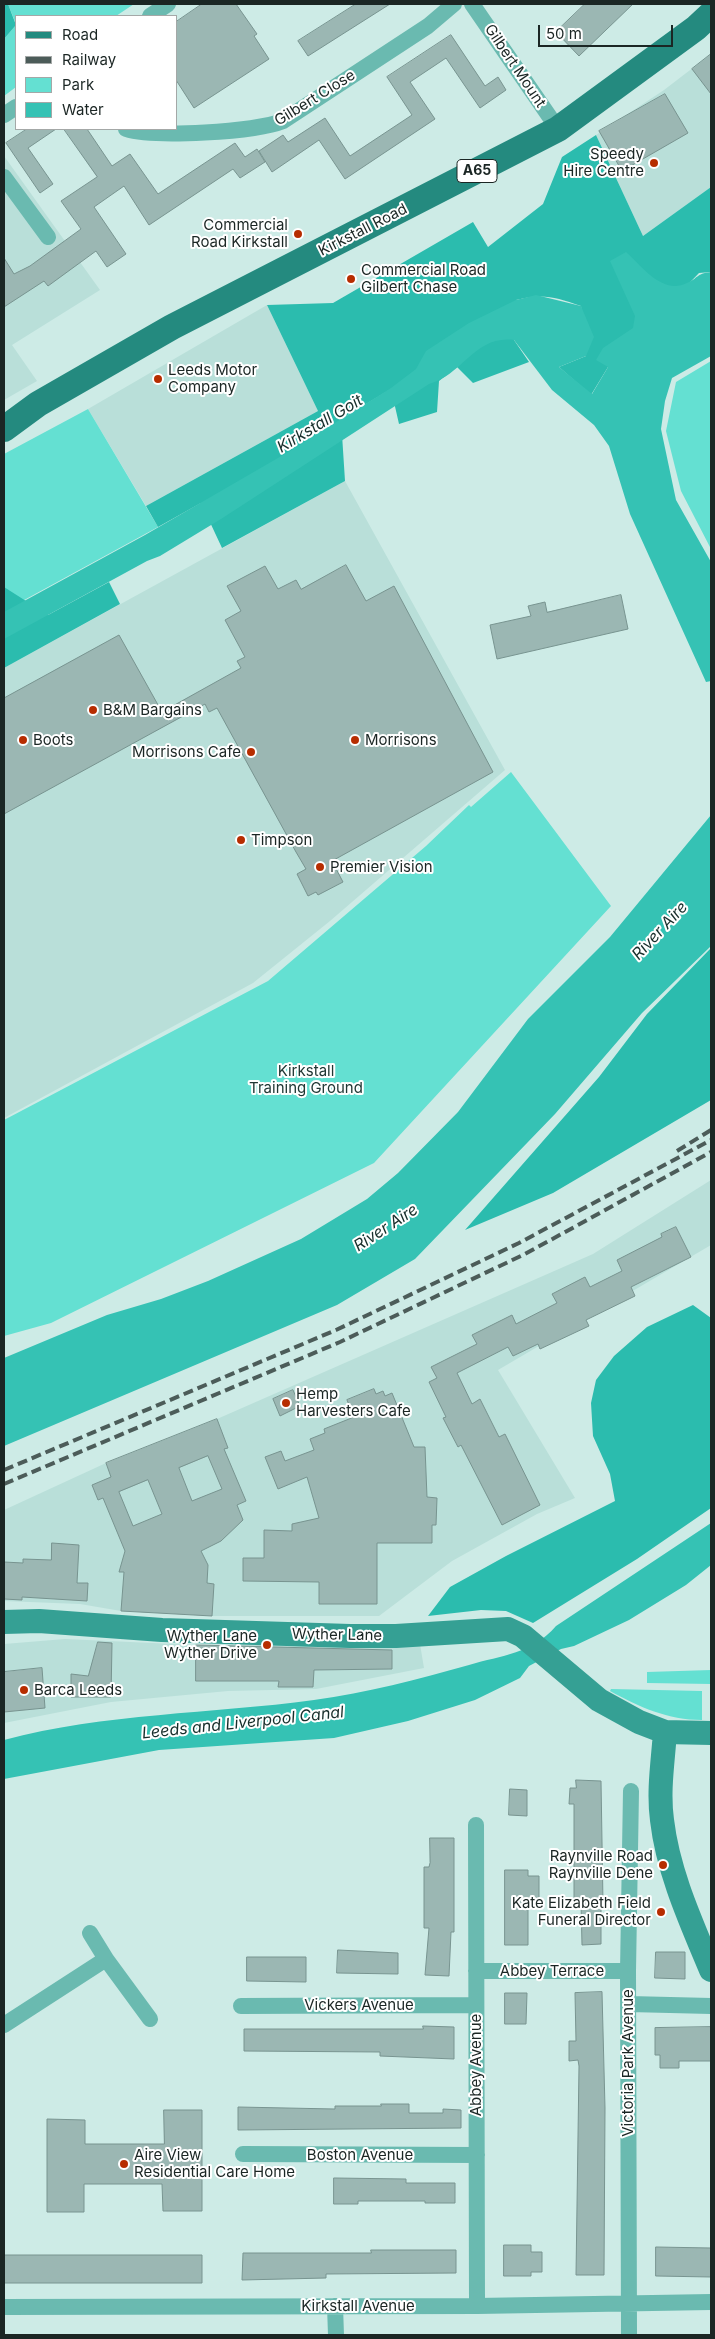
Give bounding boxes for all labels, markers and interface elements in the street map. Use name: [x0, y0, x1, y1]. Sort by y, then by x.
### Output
legend: [15, 15, 178, 130]
scale bar: [540, 15, 675, 47]
street label: Gilbert Mount: [481, 21, 549, 111]
text: 50 m: [546, 24, 582, 43]
text: Road: [62, 25, 98, 44]
text: Railway: [62, 50, 116, 69]
street label: Gilbert Close: [271, 66, 359, 130]
text: Park: [62, 75, 94, 94]
text: Water: [62, 100, 104, 119]
place label: Speedy Hire Centre: [563, 145, 644, 180]
marker: Speedy Hire Centre: [648, 157, 660, 169]
road number: A65: [457, 160, 497, 182]
street label: Kirkstall Road: [316, 200, 410, 260]
place label: Commercial Road Kirkstall: [191, 216, 288, 251]
marker: Commercial Road Kirkstall: [292, 228, 304, 240]
place label: Commercial Road Gilbert Chase: [361, 261, 486, 296]
marker: Commercial Road Gilbert Chase: [345, 273, 357, 285]
place label: Leeds Motor Company: [168, 361, 257, 396]
marker: Leeds Motor Company: [152, 373, 164, 385]
water label: Kirkstall Goit: [274, 391, 366, 457]
place label: B&M Bargains: [103, 701, 202, 719]
marker: B&M Bargains: [87, 704, 99, 716]
place label: Boots: [33, 731, 73, 749]
place label: Morrisons: [365, 731, 437, 749]
marker: Boots: [17, 734, 29, 746]
marker: Morrisons: [349, 734, 361, 746]
place label: Morrisons Cafe: [132, 743, 241, 761]
marker: Morrisons Cafe: [245, 746, 257, 758]
place label: Timpson: [251, 831, 312, 849]
marker: Timpson: [235, 834, 247, 846]
place label: Premier Vision: [330, 858, 432, 876]
marker: Premier Vision: [314, 861, 326, 873]
water label: River Aire: [628, 898, 692, 964]
park label: Kirkstall Training Ground: [249, 1062, 363, 1097]
water label: River Aire: [350, 1200, 422, 1256]
place label: Hemp Harvesters Cafe: [296, 1385, 411, 1420]
marker: Hemp Harvesters Cafe: [280, 1397, 292, 1409]
street label: Wyther Lane: [292, 1625, 382, 1645]
place label: Wyther Lane Wyther Drive: [164, 1627, 257, 1662]
marker: Wyther Lane Wyther Drive: [261, 1639, 273, 1651]
place label: Barca Leeds: [34, 1681, 122, 1699]
marker: Barca Leeds: [18, 1684, 30, 1696]
water label: Leeds and Liverpool Canal: [141, 1703, 345, 1743]
place label: Raynville Road Raynville Dene: [549, 1847, 653, 1882]
marker: Raynville Road Raynville Dene: [657, 1859, 669, 1871]
place label: Kate Elizabeth Field Funeral Director: [512, 1894, 651, 1929]
marker: Kate Elizabeth Field Funeral Director: [655, 1906, 667, 1918]
street label: Abbey Terrace: [500, 1962, 604, 1980]
street label: Victoria Park Avenue: [619, 1989, 637, 2137]
street label: Vickers Avenue: [304, 1996, 414, 2014]
street label: Abbey Avenue: [467, 2014, 485, 2116]
place label: Aire View Residential Care Home: [134, 2146, 295, 2181]
street label: Boston Avenue: [307, 2146, 413, 2164]
marker: Aire View Residential Care Home: [118, 2158, 130, 2170]
street label: Kirkstall Avenue: [301, 2297, 415, 2315]

